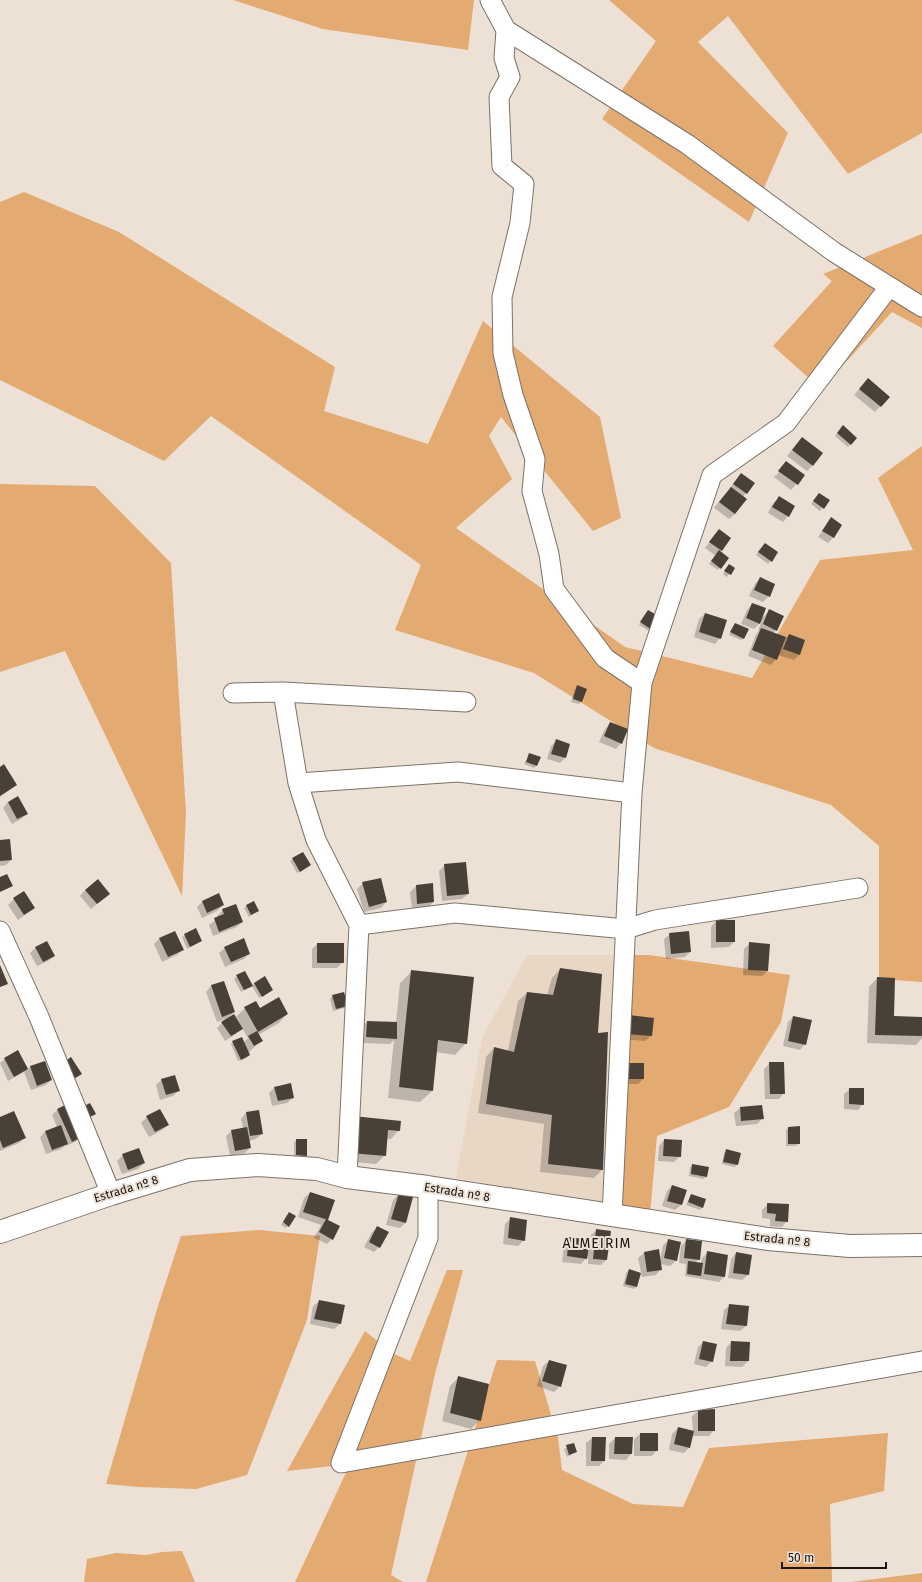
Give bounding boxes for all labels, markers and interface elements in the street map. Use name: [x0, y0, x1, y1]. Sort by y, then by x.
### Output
street label: Estrada nº 8: [92, 1172, 160, 1205]
street label: Estrada nº 8: [423, 1180, 491, 1204]
street label: Estrada nº 8: [743, 1229, 811, 1249]
district label: ALMEIRIM: [563, 1235, 631, 1252]
scale bar: [782, 1544, 886, 1570]
text: 50 m: [788, 1551, 814, 1565]

